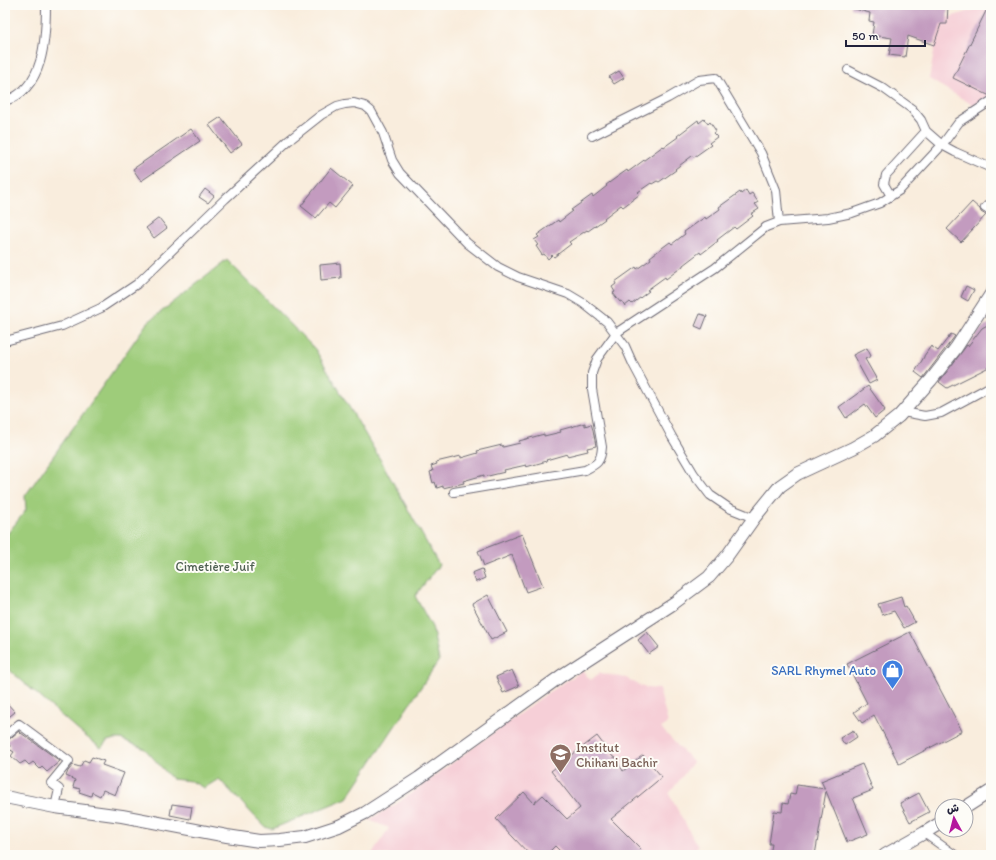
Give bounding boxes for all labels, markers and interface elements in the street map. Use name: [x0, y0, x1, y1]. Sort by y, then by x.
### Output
scale bar: [846, 22, 925, 48]
text: 50 m: [852, 29, 878, 43]
park label: Cimetière Juif: [175, 559, 255, 574]
shop icon: SARL Rhymel Auto: [879, 657, 905, 690]
place label: SARL Rhymel Auto: [771, 663, 876, 678]
place label: Institut Chihani Bachir: [576, 740, 659, 770]
school or university icon: Institut Chihani Bachir: [547, 741, 573, 774]
north arrow: [934, 798, 974, 838]
text: ش: [946, 801, 960, 816]

